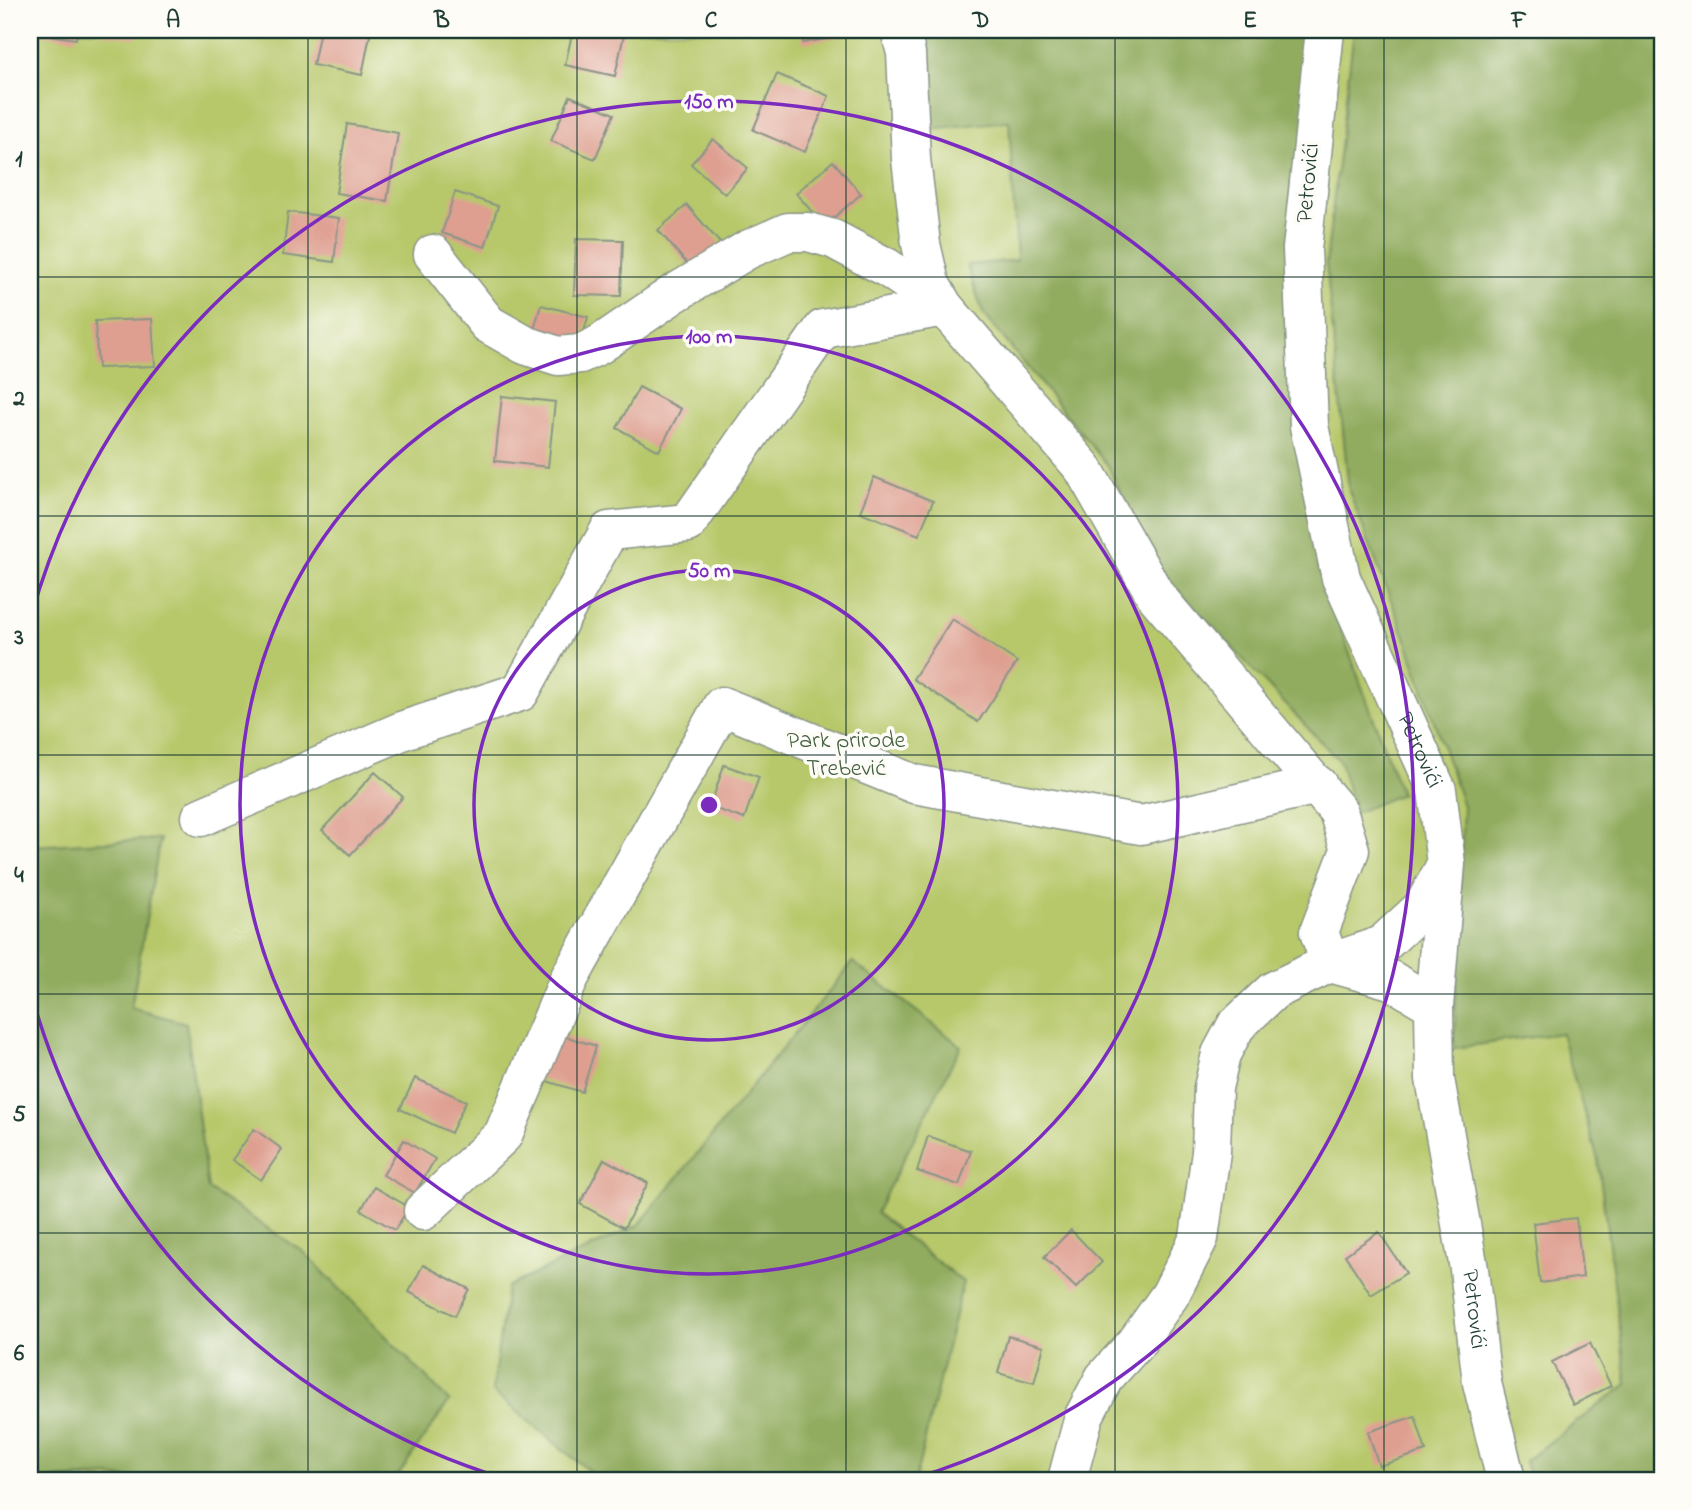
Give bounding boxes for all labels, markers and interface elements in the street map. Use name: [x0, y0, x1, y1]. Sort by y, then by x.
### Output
text: A: [166, 5, 180, 38]
text: B: [433, 5, 450, 38]
text: C: [705, 5, 718, 38]
text: D: [972, 5, 989, 38]
text: E: [1243, 5, 1257, 38]
text: F: [1511, 5, 1527, 38]
text: 150 m: [684, 88, 734, 118]
street label: Petrovići: [1288, 142, 1330, 224]
text: 1: [15, 144, 23, 177]
text: 100 m: [686, 323, 732, 353]
text: 2: [12, 383, 25, 416]
text: 50 m: [688, 557, 730, 587]
text: 3: [13, 622, 24, 655]
street label: Petrovići: [1387, 707, 1452, 794]
park label: Park prirode Trebević: [787, 724, 905, 787]
centre of rings: [697, 793, 721, 817]
text: 4: [14, 860, 24, 893]
text: 5: [12, 1099, 26, 1132]
street label: Petrovići: [1452, 1268, 1496, 1351]
text: 6: [14, 1338, 25, 1371]

